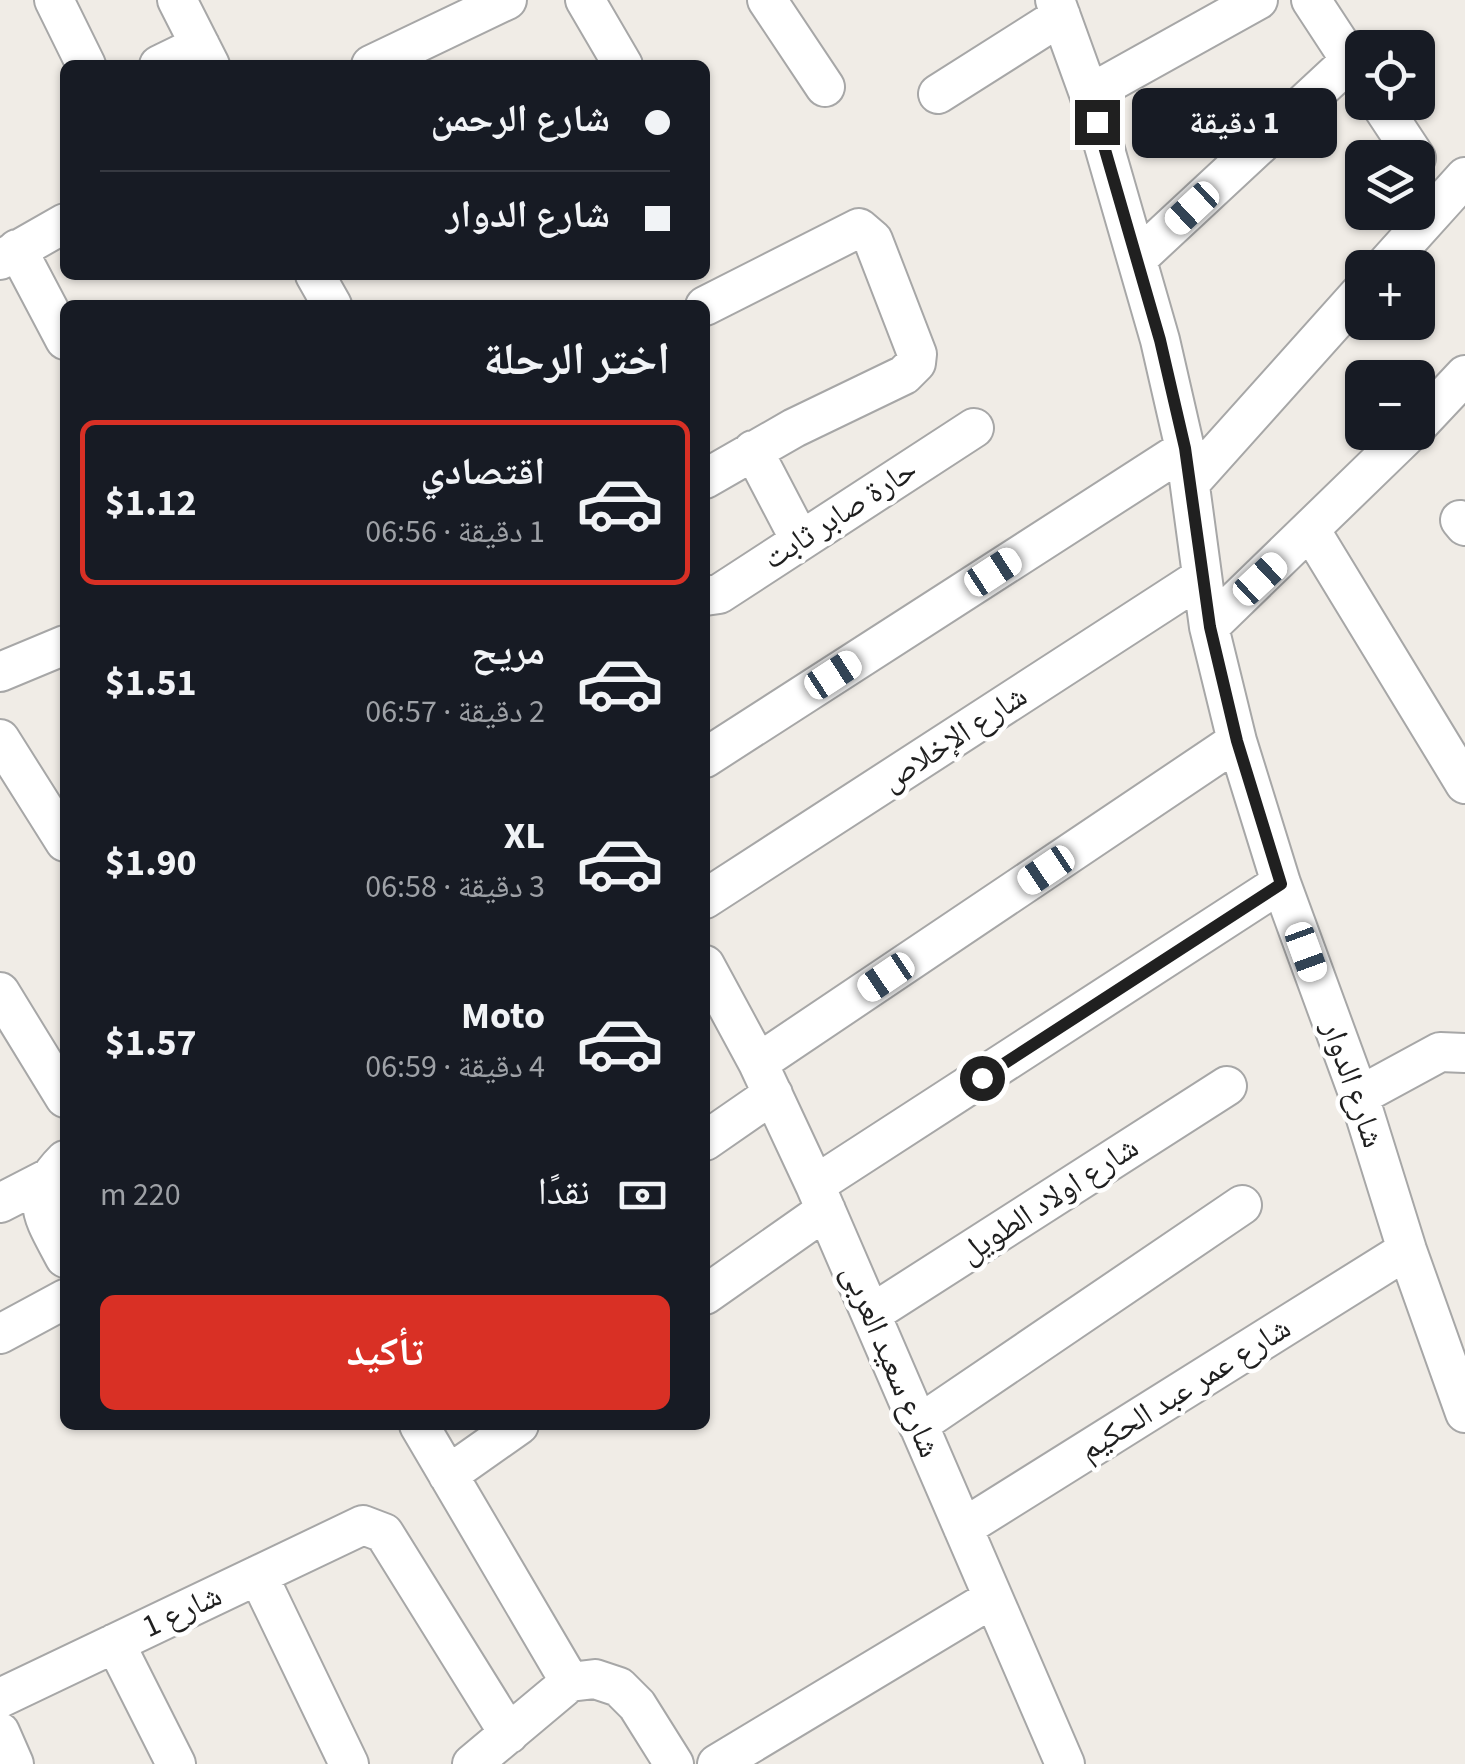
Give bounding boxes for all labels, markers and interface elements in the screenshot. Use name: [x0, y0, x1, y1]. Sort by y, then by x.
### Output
map controls: [1345, 30, 1435, 450]
button: locate: [1345, 30, 1435, 120]
callout: 1 دقيقة: [1132, 87, 1337, 157]
text: شارع الرحمن: [430, 92, 610, 146]
route end: [1075, 100, 1120, 145]
text: 1 دقيقة: [1189, 100, 1280, 146]
button: layers: [1345, 140, 1435, 230]
car: [1160, 177, 1224, 239]
text: شارع الدوار: [446, 188, 610, 242]
button: +: [1345, 250, 1435, 340]
text: اختر الرحلة: [484, 328, 670, 392]
button: −: [1345, 360, 1435, 450]
text: اقتصادي: [421, 445, 545, 499]
street label: حارة صابر ثابت: [754, 447, 926, 581]
icon: car: [575, 458, 665, 548]
text: $1.12: [105, 476, 197, 530]
text: 1 دقيقة · 06:56: [365, 509, 545, 555]
car: [960, 543, 1026, 601]
car: [1228, 548, 1292, 610]
text: مريح: [471, 625, 545, 679]
icon: car: [575, 638, 665, 728]
car: [800, 646, 866, 704]
text: $1.51: [105, 656, 197, 710]
street label: شارع الإخلاص: [872, 673, 1036, 803]
text: 2 دقيقة · 06:57: [365, 689, 545, 735]
text: XL: [504, 809, 545, 863]
icon: car: [575, 818, 665, 908]
text: $1.90: [105, 836, 197, 890]
car: [1013, 841, 1079, 899]
text: 3 دقيقة · 06:58: [365, 864, 545, 910]
car: [1282, 919, 1330, 985]
car: [853, 948, 919, 1006]
text: Moto: [461, 989, 545, 1043]
icon: car: [575, 998, 665, 1088]
street label: شارع الدوار: [1309, 1013, 1396, 1154]
text: $1.57: [105, 1016, 197, 1070]
text: 4 دقيقة · 06:59: [365, 1044, 545, 1090]
route start: [960, 1056, 1005, 1101]
street label: شارع اولاد الطويل: [950, 1125, 1148, 1275]
text: نقدًا: [538, 1165, 590, 1219]
icon: cash: [615, 1168, 670, 1223]
text: 220 m: [100, 1172, 181, 1218]
street label: شارع سعيد العربى: [830, 1257, 952, 1465]
button: تأكيد: [100, 1295, 670, 1410]
street label: شارع عمر عبد الحكيم: [1070, 1305, 1300, 1473]
street label: شارع 1: [135, 1573, 229, 1649]

